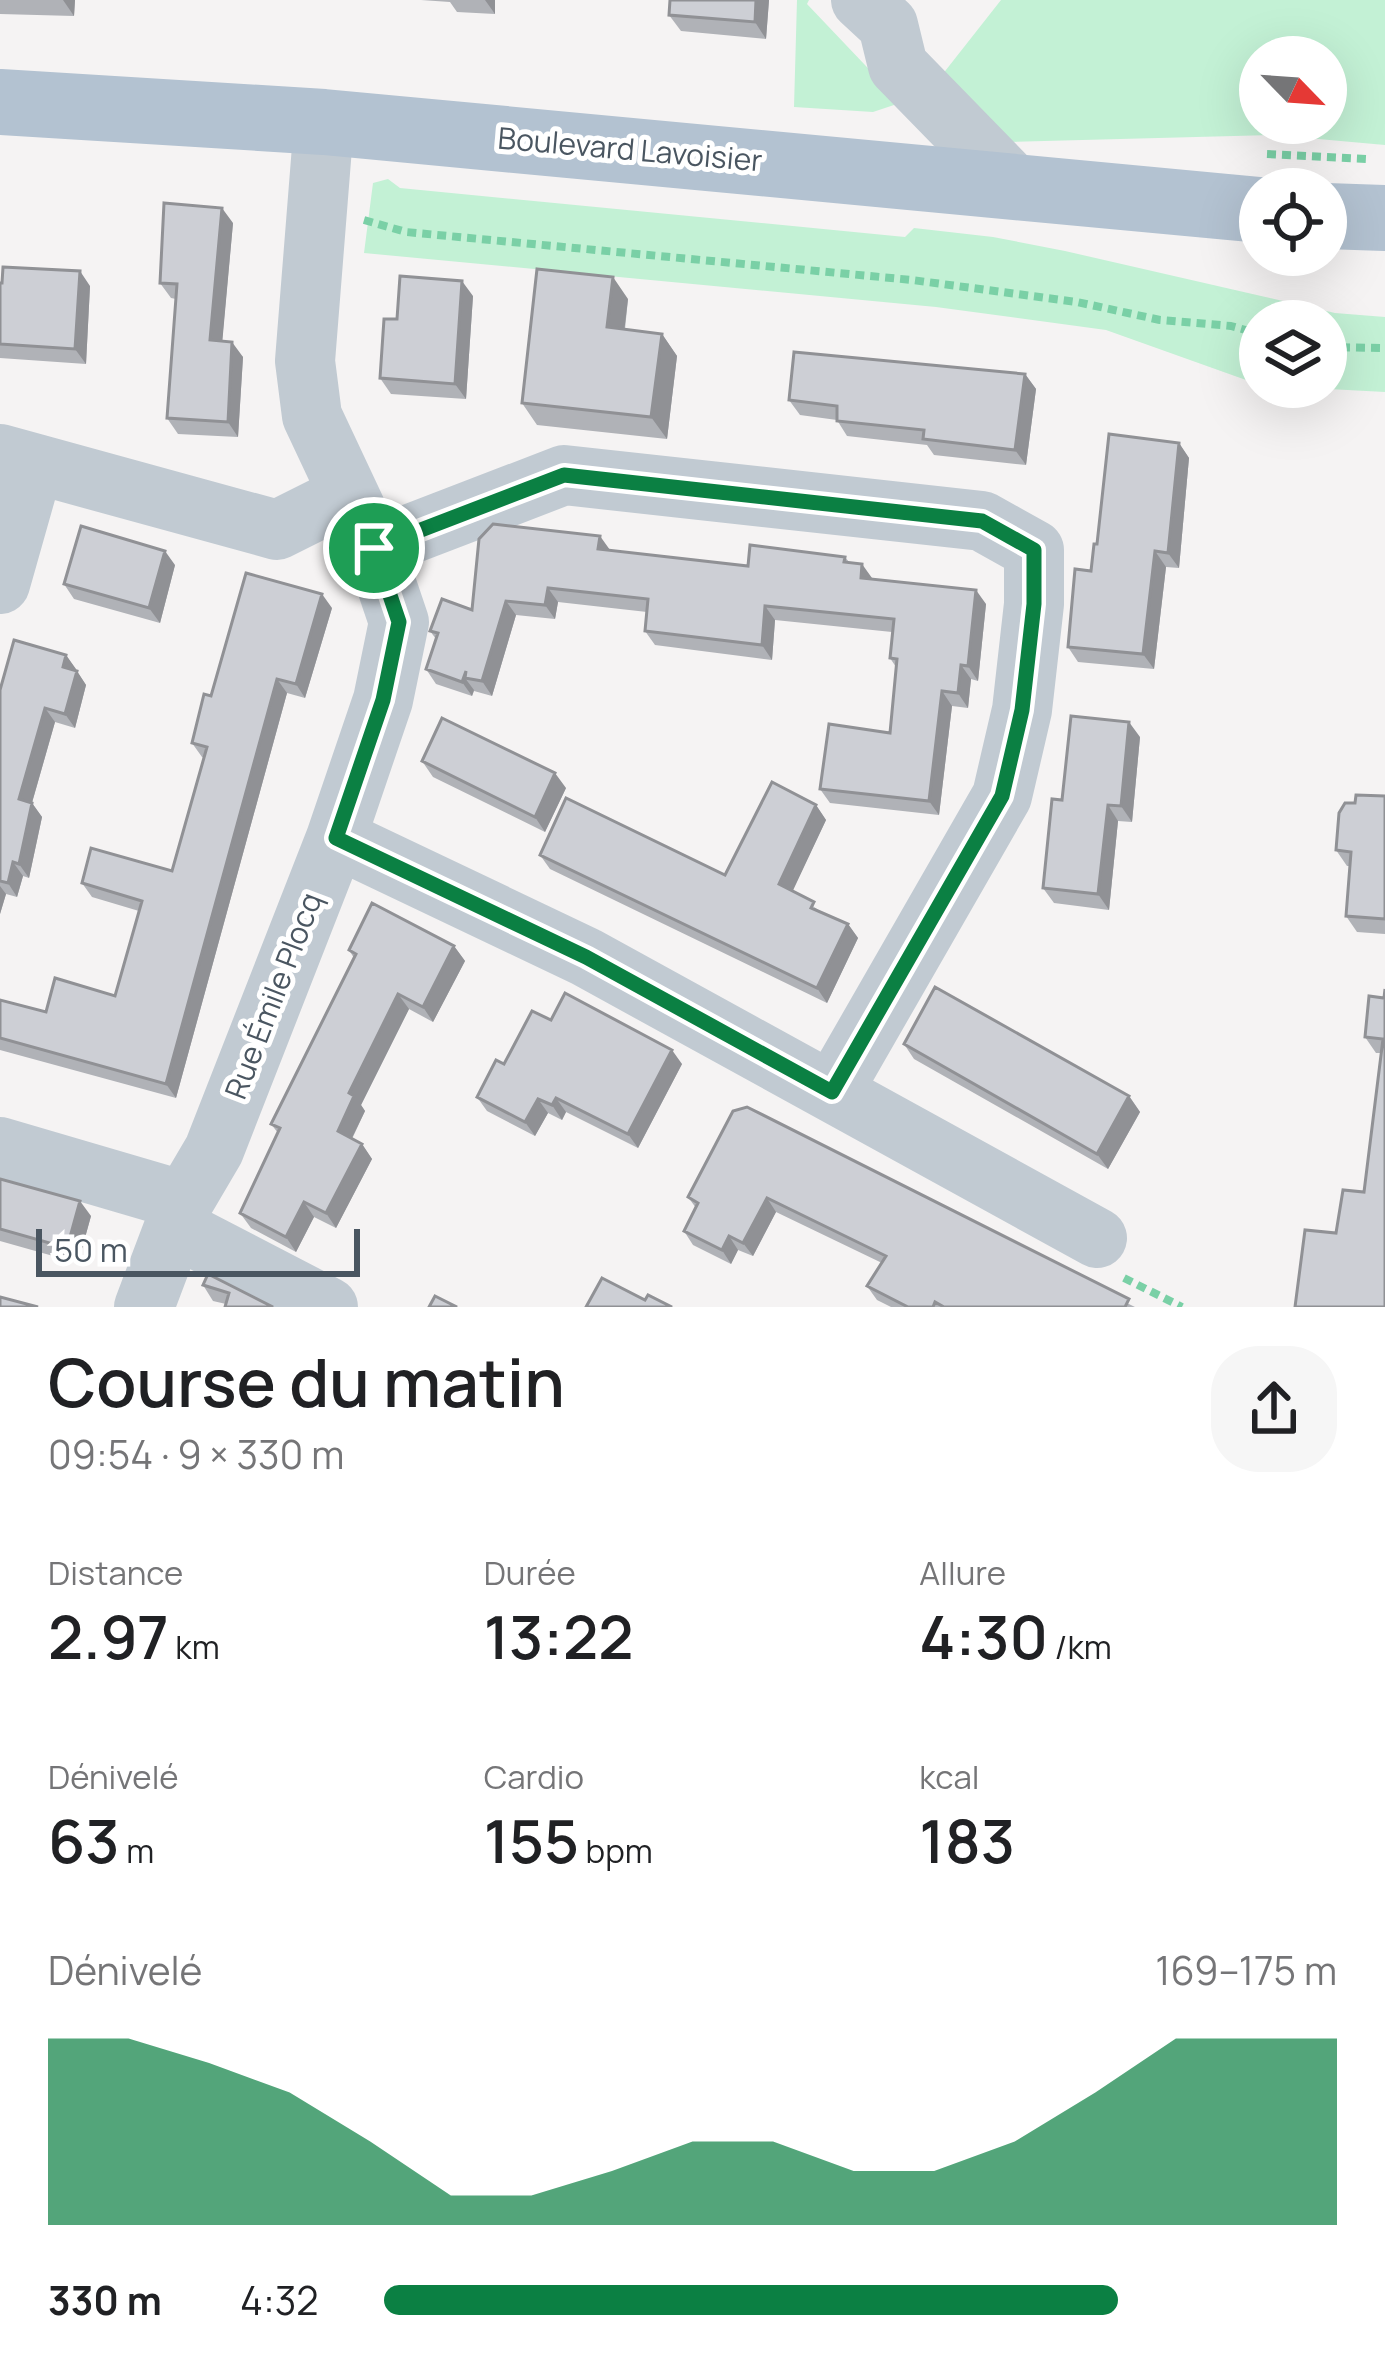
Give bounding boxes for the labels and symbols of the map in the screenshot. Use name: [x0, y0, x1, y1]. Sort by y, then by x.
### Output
north arrow: [1239, 36, 1347, 144]
street label: Boulevard Lavoisier: [496, 117, 764, 180]
pin: [323, 497, 425, 599]
street label: Rue Émile Plocq: [214, 887, 331, 1104]
scale bar: [36, 1223, 360, 1276]

